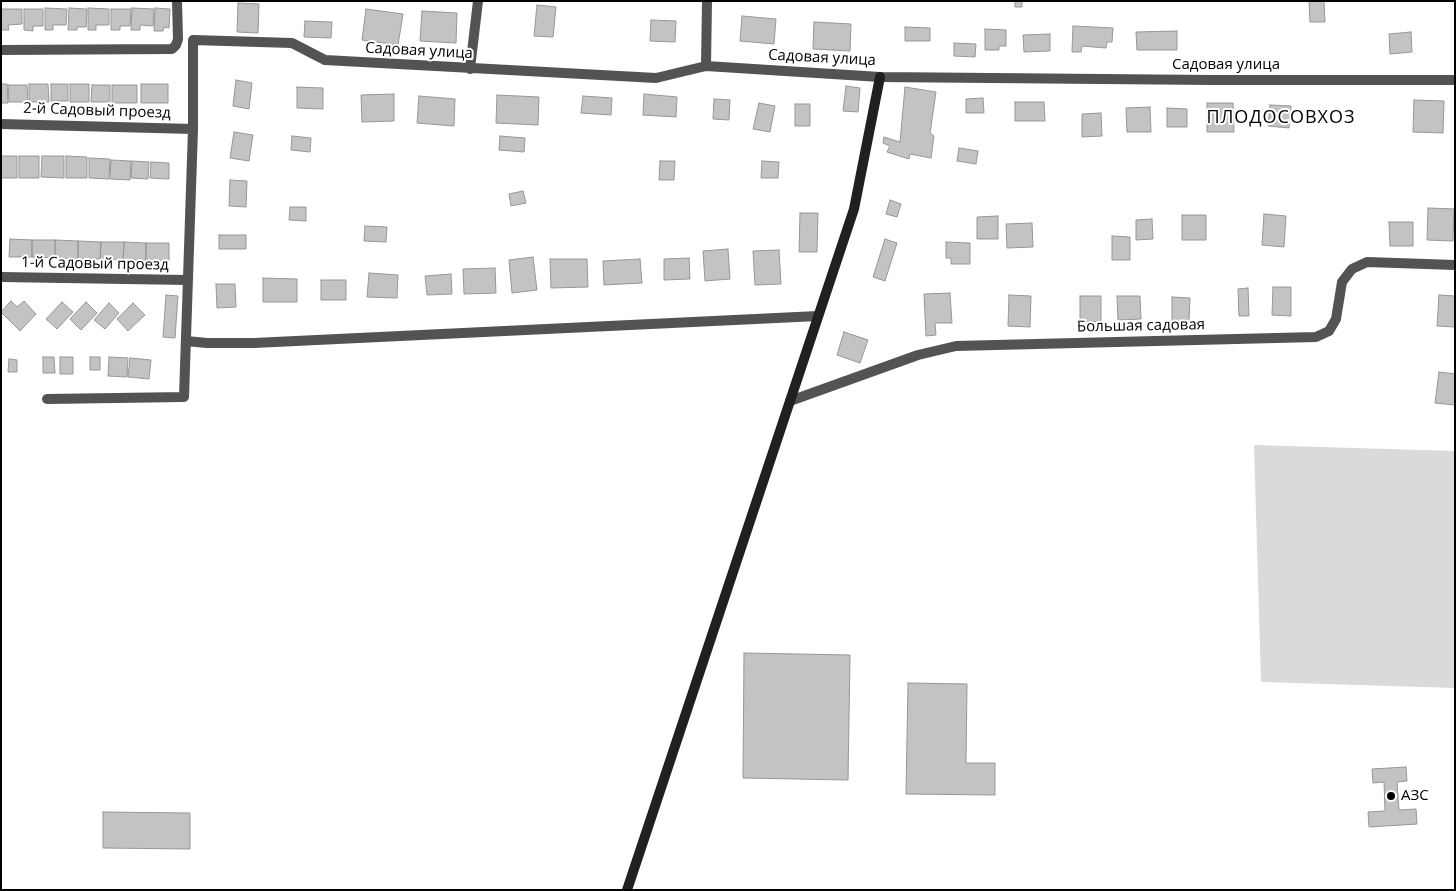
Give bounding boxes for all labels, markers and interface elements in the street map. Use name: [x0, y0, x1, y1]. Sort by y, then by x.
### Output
street label: Садовая улица: [365, 39, 473, 63]
street label: Садовая улица: [768, 46, 876, 70]
street label: Садовая улица: [1172, 56, 1280, 74]
street label: 2-й Садовый проезд: [23, 99, 171, 123]
district label: ПЛОДОСОВХОЗ: [1205, 107, 1357, 129]
street label: 1-й Садовый проезд: [21, 254, 169, 274]
street label: Большая садовая: [1077, 316, 1205, 336]
place label: АЗС: [1401, 787, 1429, 805]
marker: АЗС: [1385, 790, 1397, 802]

